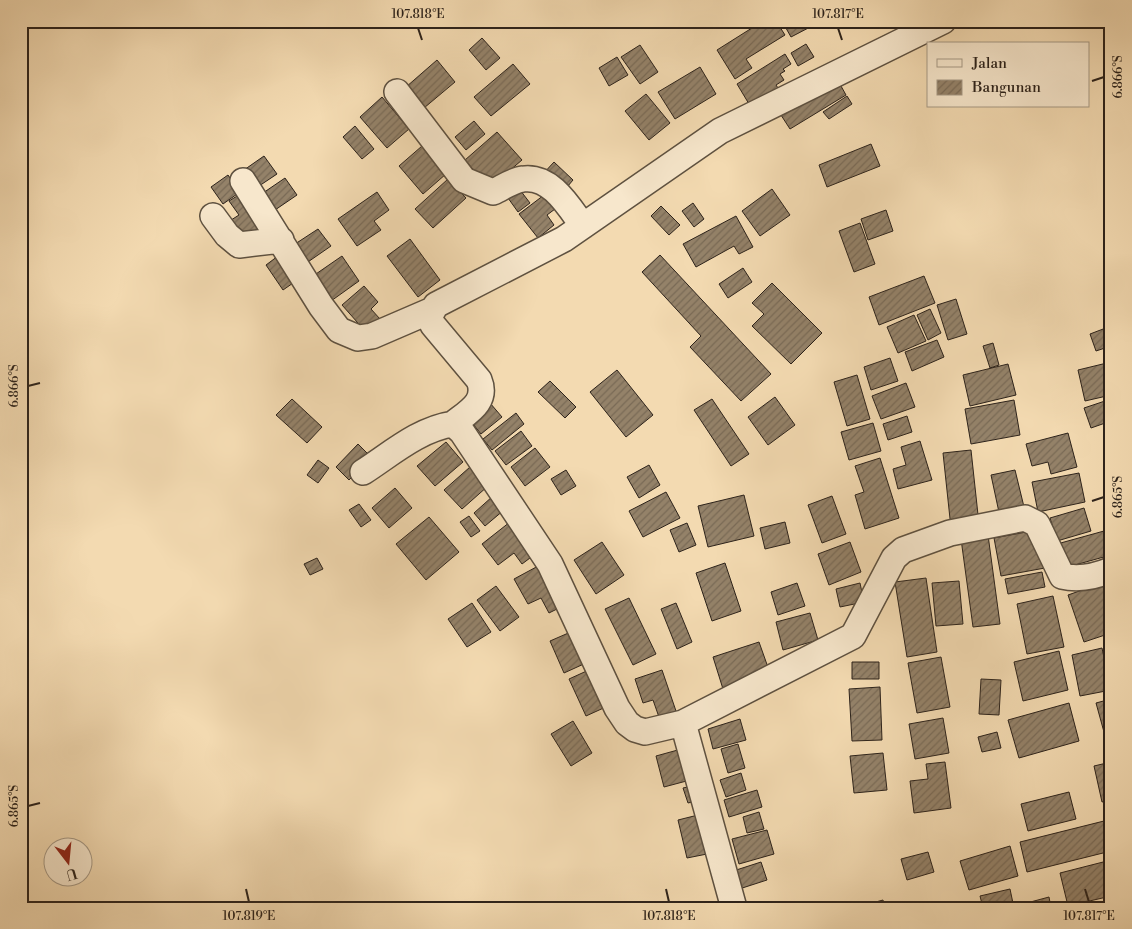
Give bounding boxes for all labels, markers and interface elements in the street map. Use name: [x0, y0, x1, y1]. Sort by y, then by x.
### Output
text: 107.818°E: [391, 7, 445, 22]
text: 107.817°E: [812, 7, 864, 22]
legend: [927, 42, 1090, 108]
text: Jalan: [971, 54, 1007, 73]
text: 6.866°S: [1111, 55, 1126, 99]
text: Bangunan: [971, 78, 1041, 97]
text: 6.866°S: [7, 364, 22, 408]
text: 6.865°S: [1111, 476, 1126, 518]
text: 6.865°S: [7, 785, 22, 827]
north arrow: [42, 836, 92, 886]
text: U: [63, 863, 79, 884]
text: 107.819°E: [223, 909, 275, 924]
text: 107.818°E: [642, 909, 696, 924]
text: 107.817°E: [1063, 909, 1115, 924]

